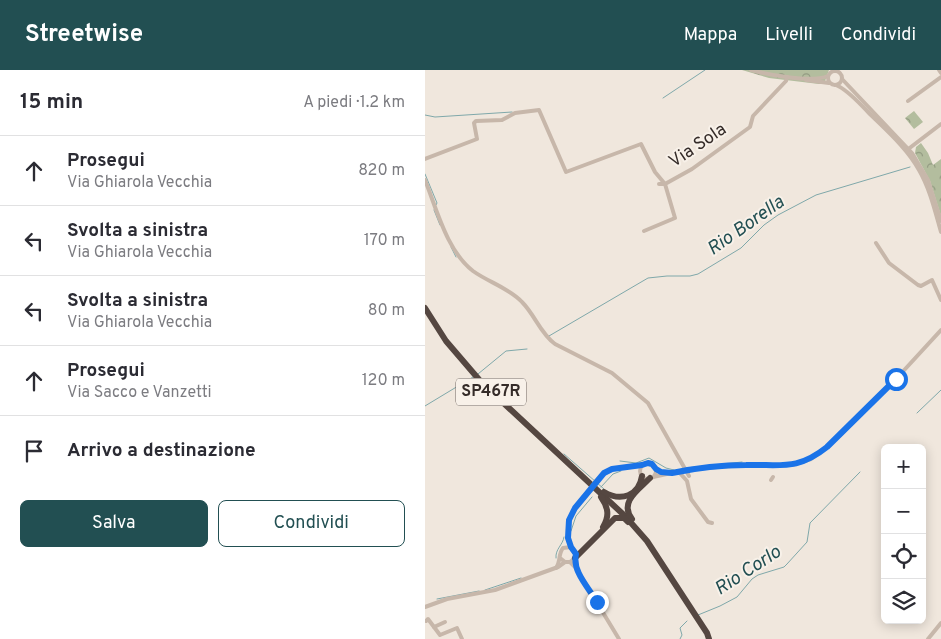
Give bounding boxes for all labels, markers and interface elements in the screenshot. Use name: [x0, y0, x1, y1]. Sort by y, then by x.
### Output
text: Streetwise: [25, 20, 143, 50]
text: Mappa: [684, 24, 737, 47]
text: Livelli: [765, 24, 813, 47]
text: Condividi: [841, 24, 916, 47]
text: 15 min: [20, 89, 83, 116]
text: A piedi · 1.2 km: [303, 93, 405, 113]
street label: Via Sola: [665, 118, 731, 174]
text: Prosegui: [67, 149, 145, 173]
icon: ahead: [20, 157, 48, 185]
text: 820 m: [358, 161, 405, 181]
text: Via Ghiarola Vecchia: [67, 173, 212, 193]
water label: Rio Borella: [703, 191, 790, 261]
text: Svolta a sinistra: [67, 219, 208, 243]
icon: left: [20, 227, 48, 255]
text: 170 m: [364, 231, 405, 251]
text: Via Ghiarola Vecchia: [67, 243, 212, 263]
text: Svolta a sinistra: [67, 289, 208, 313]
icon: left: [20, 297, 48, 325]
text: 80 m: [368, 301, 405, 321]
text: Via Ghiarola Vecchia: [67, 313, 212, 333]
text: Prosegui: [67, 359, 145, 383]
icon: ahead: [20, 367, 48, 395]
route start: [885, 368, 908, 391]
text: 120 m: [362, 371, 405, 391]
road number: SP467R: [456, 378, 526, 406]
text: Via Sacco e Vanzetti: [67, 383, 212, 403]
icon: arrive: [20, 437, 48, 465]
text: Arrivo a destinazione: [67, 439, 256, 463]
map controls: [881, 444, 926, 624]
button: +: [881, 444, 926, 489]
button: −: [881, 489, 926, 534]
button: Salva: [20, 500, 208, 547]
button: Condividi: [218, 500, 405, 547]
button: locate: [881, 534, 926, 579]
water label: Rio Corlo: [710, 540, 787, 601]
button: layers: [881, 579, 926, 624]
route end: [586, 591, 609, 614]

